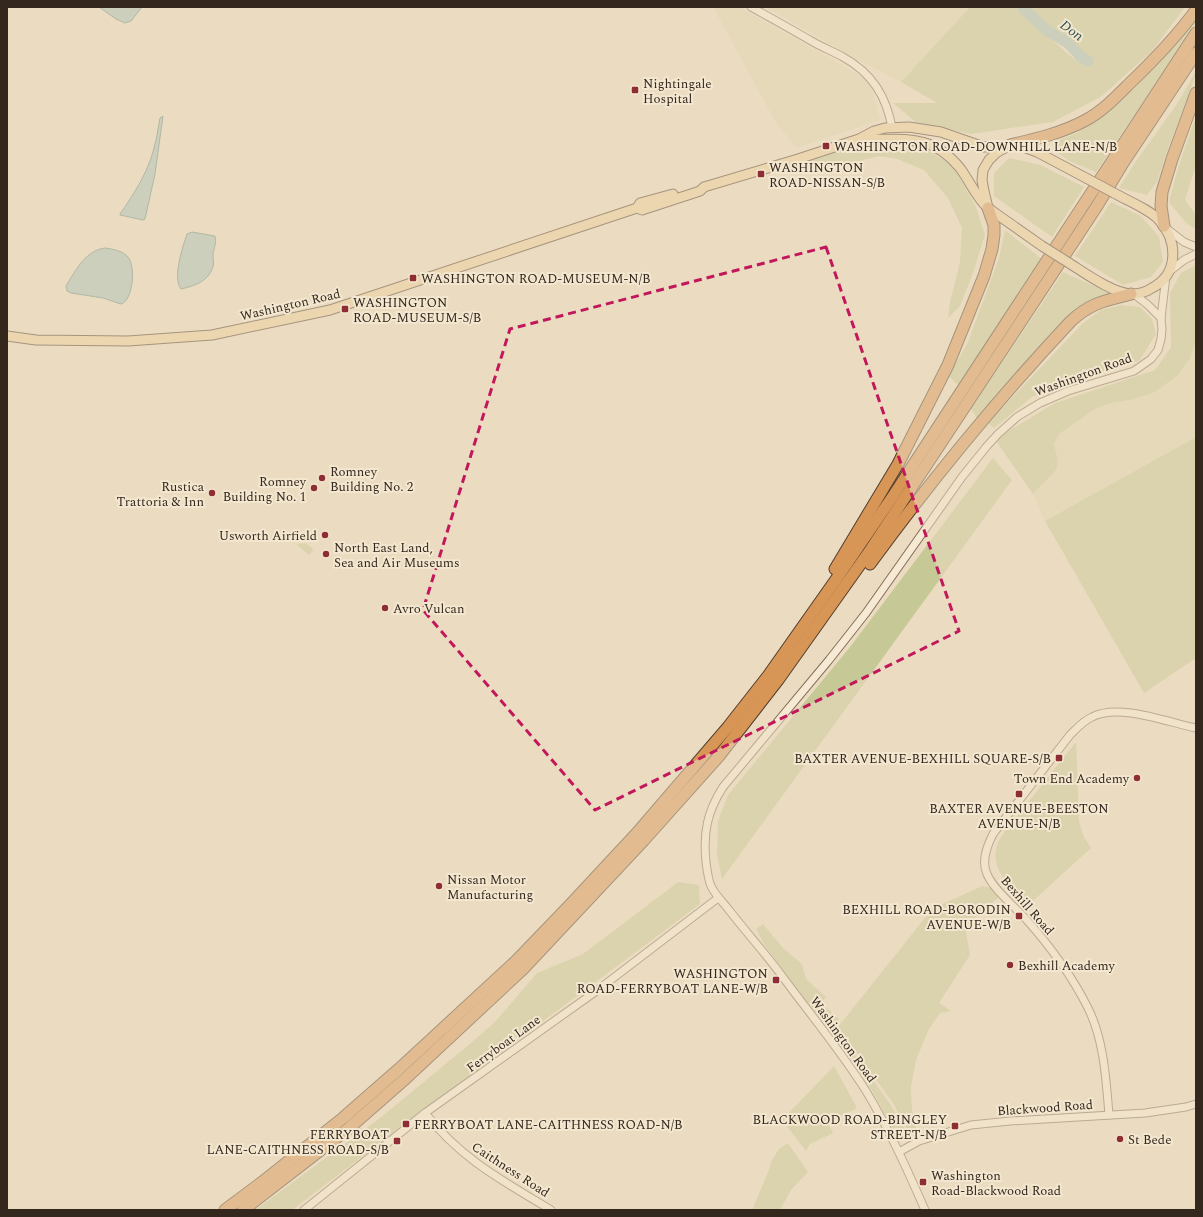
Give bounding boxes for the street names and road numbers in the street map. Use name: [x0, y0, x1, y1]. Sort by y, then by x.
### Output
street label: Washington Road: [238, 284, 342, 326]
street label: Washington Road: [1032, 348, 1135, 402]
street label: Bexhill Road: [996, 872, 1059, 940]
street label: Washington Road: [805, 992, 881, 1087]
street label: Ferryboat Lane: [462, 1010, 545, 1078]
street label: Blackwood Road: [997, 1095, 1094, 1121]
street label: Caithness Road: [467, 1137, 553, 1203]

